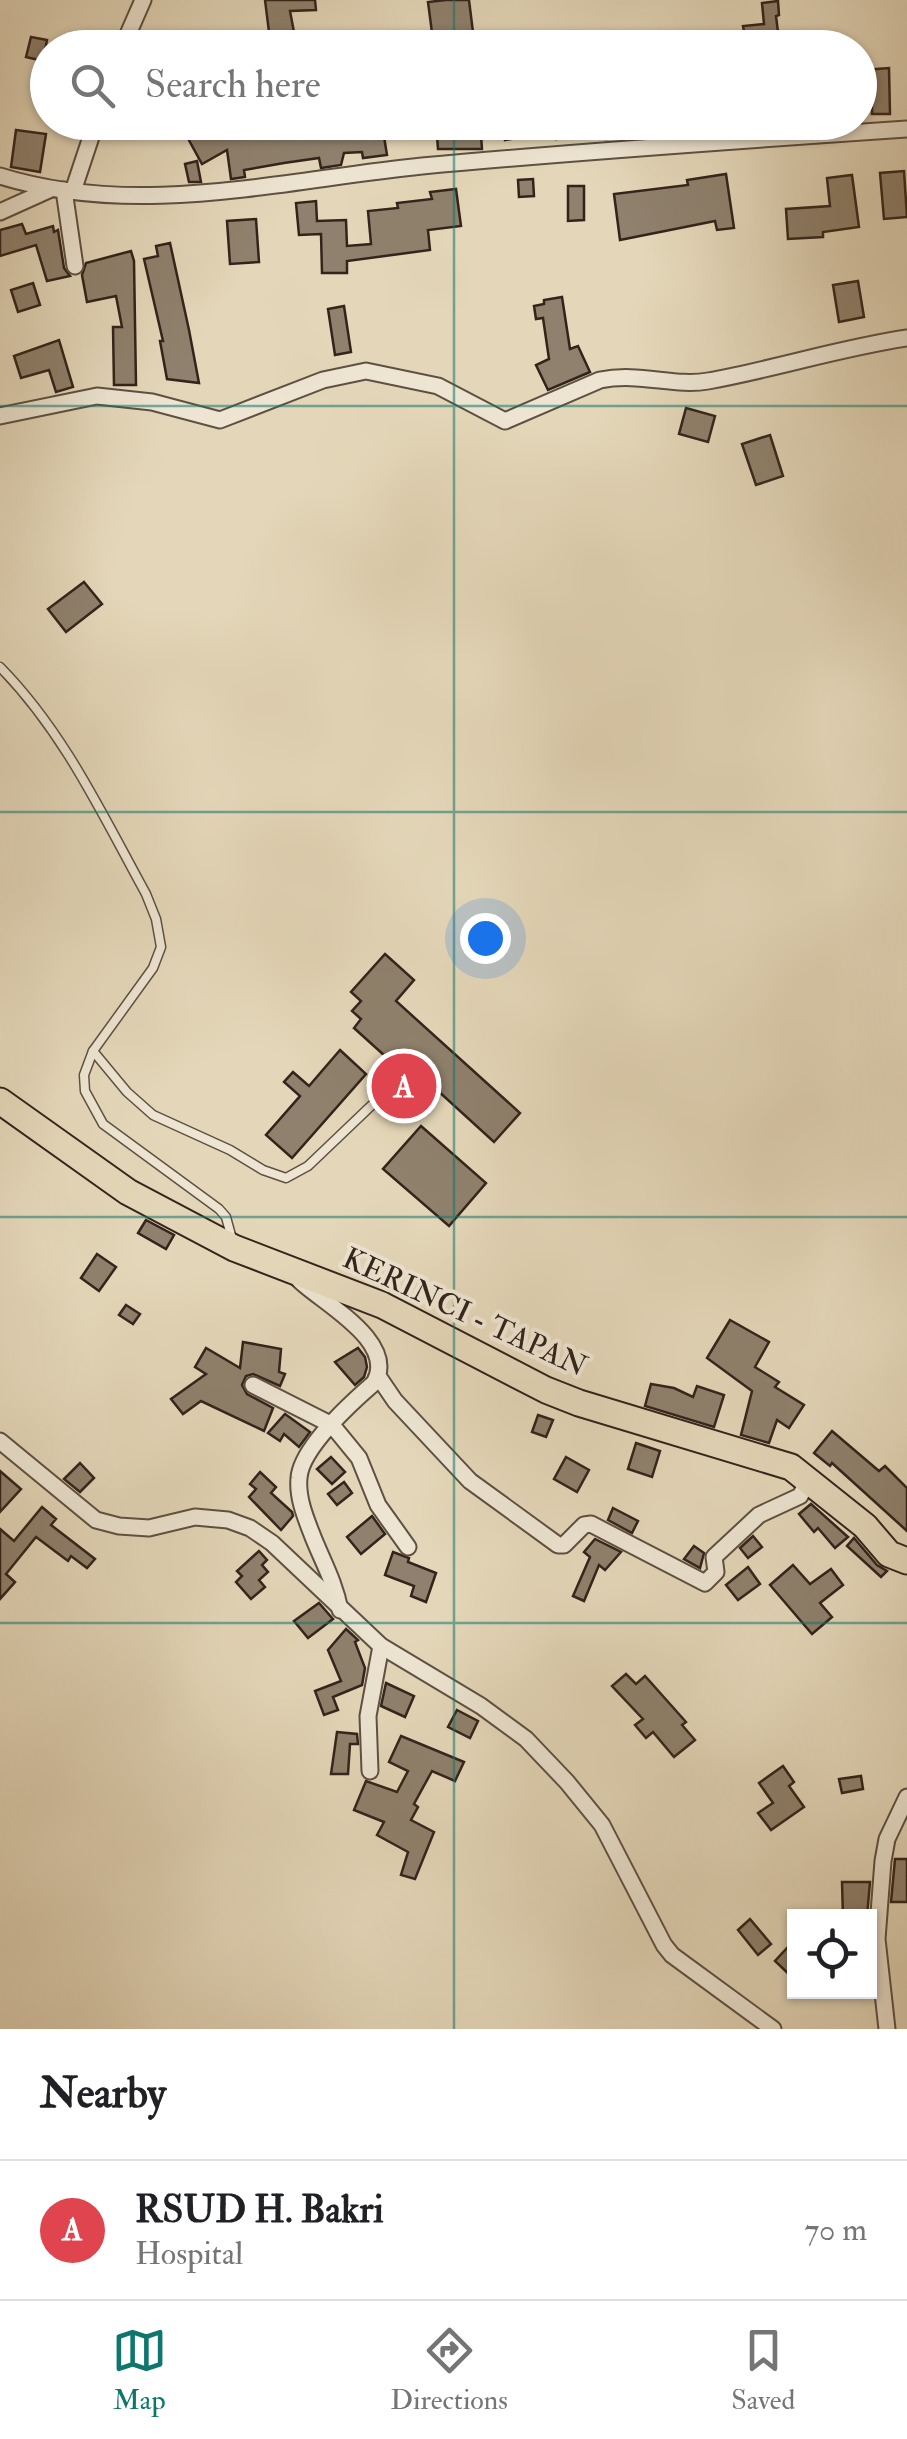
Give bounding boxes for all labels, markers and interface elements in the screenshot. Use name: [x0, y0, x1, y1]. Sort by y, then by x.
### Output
search box: [30, 30, 877, 140]
icon: search: [65, 58, 120, 113]
text: Search here: [145, 61, 321, 109]
your location: [460, 913, 511, 964]
pin: A: [372, 1048, 436, 1124]
street label: KERINCI - TAPAN: [337, 1240, 593, 1385]
map controls: [787, 1909, 877, 1999]
button: locate: [787, 1909, 877, 1999]
text: Nearby: [40, 2068, 166, 2120]
text: RSUD H. Bakri: [135, 2186, 384, 2234]
text: A: [62, 2210, 83, 2250]
text: 70 m: [804, 2210, 867, 2250]
text: Hospital: [135, 2234, 243, 2274]
tab: Map: [112, 2323, 167, 2418]
tab: Directions: [390, 2323, 508, 2418]
tab: Saved: [731, 2323, 795, 2418]

